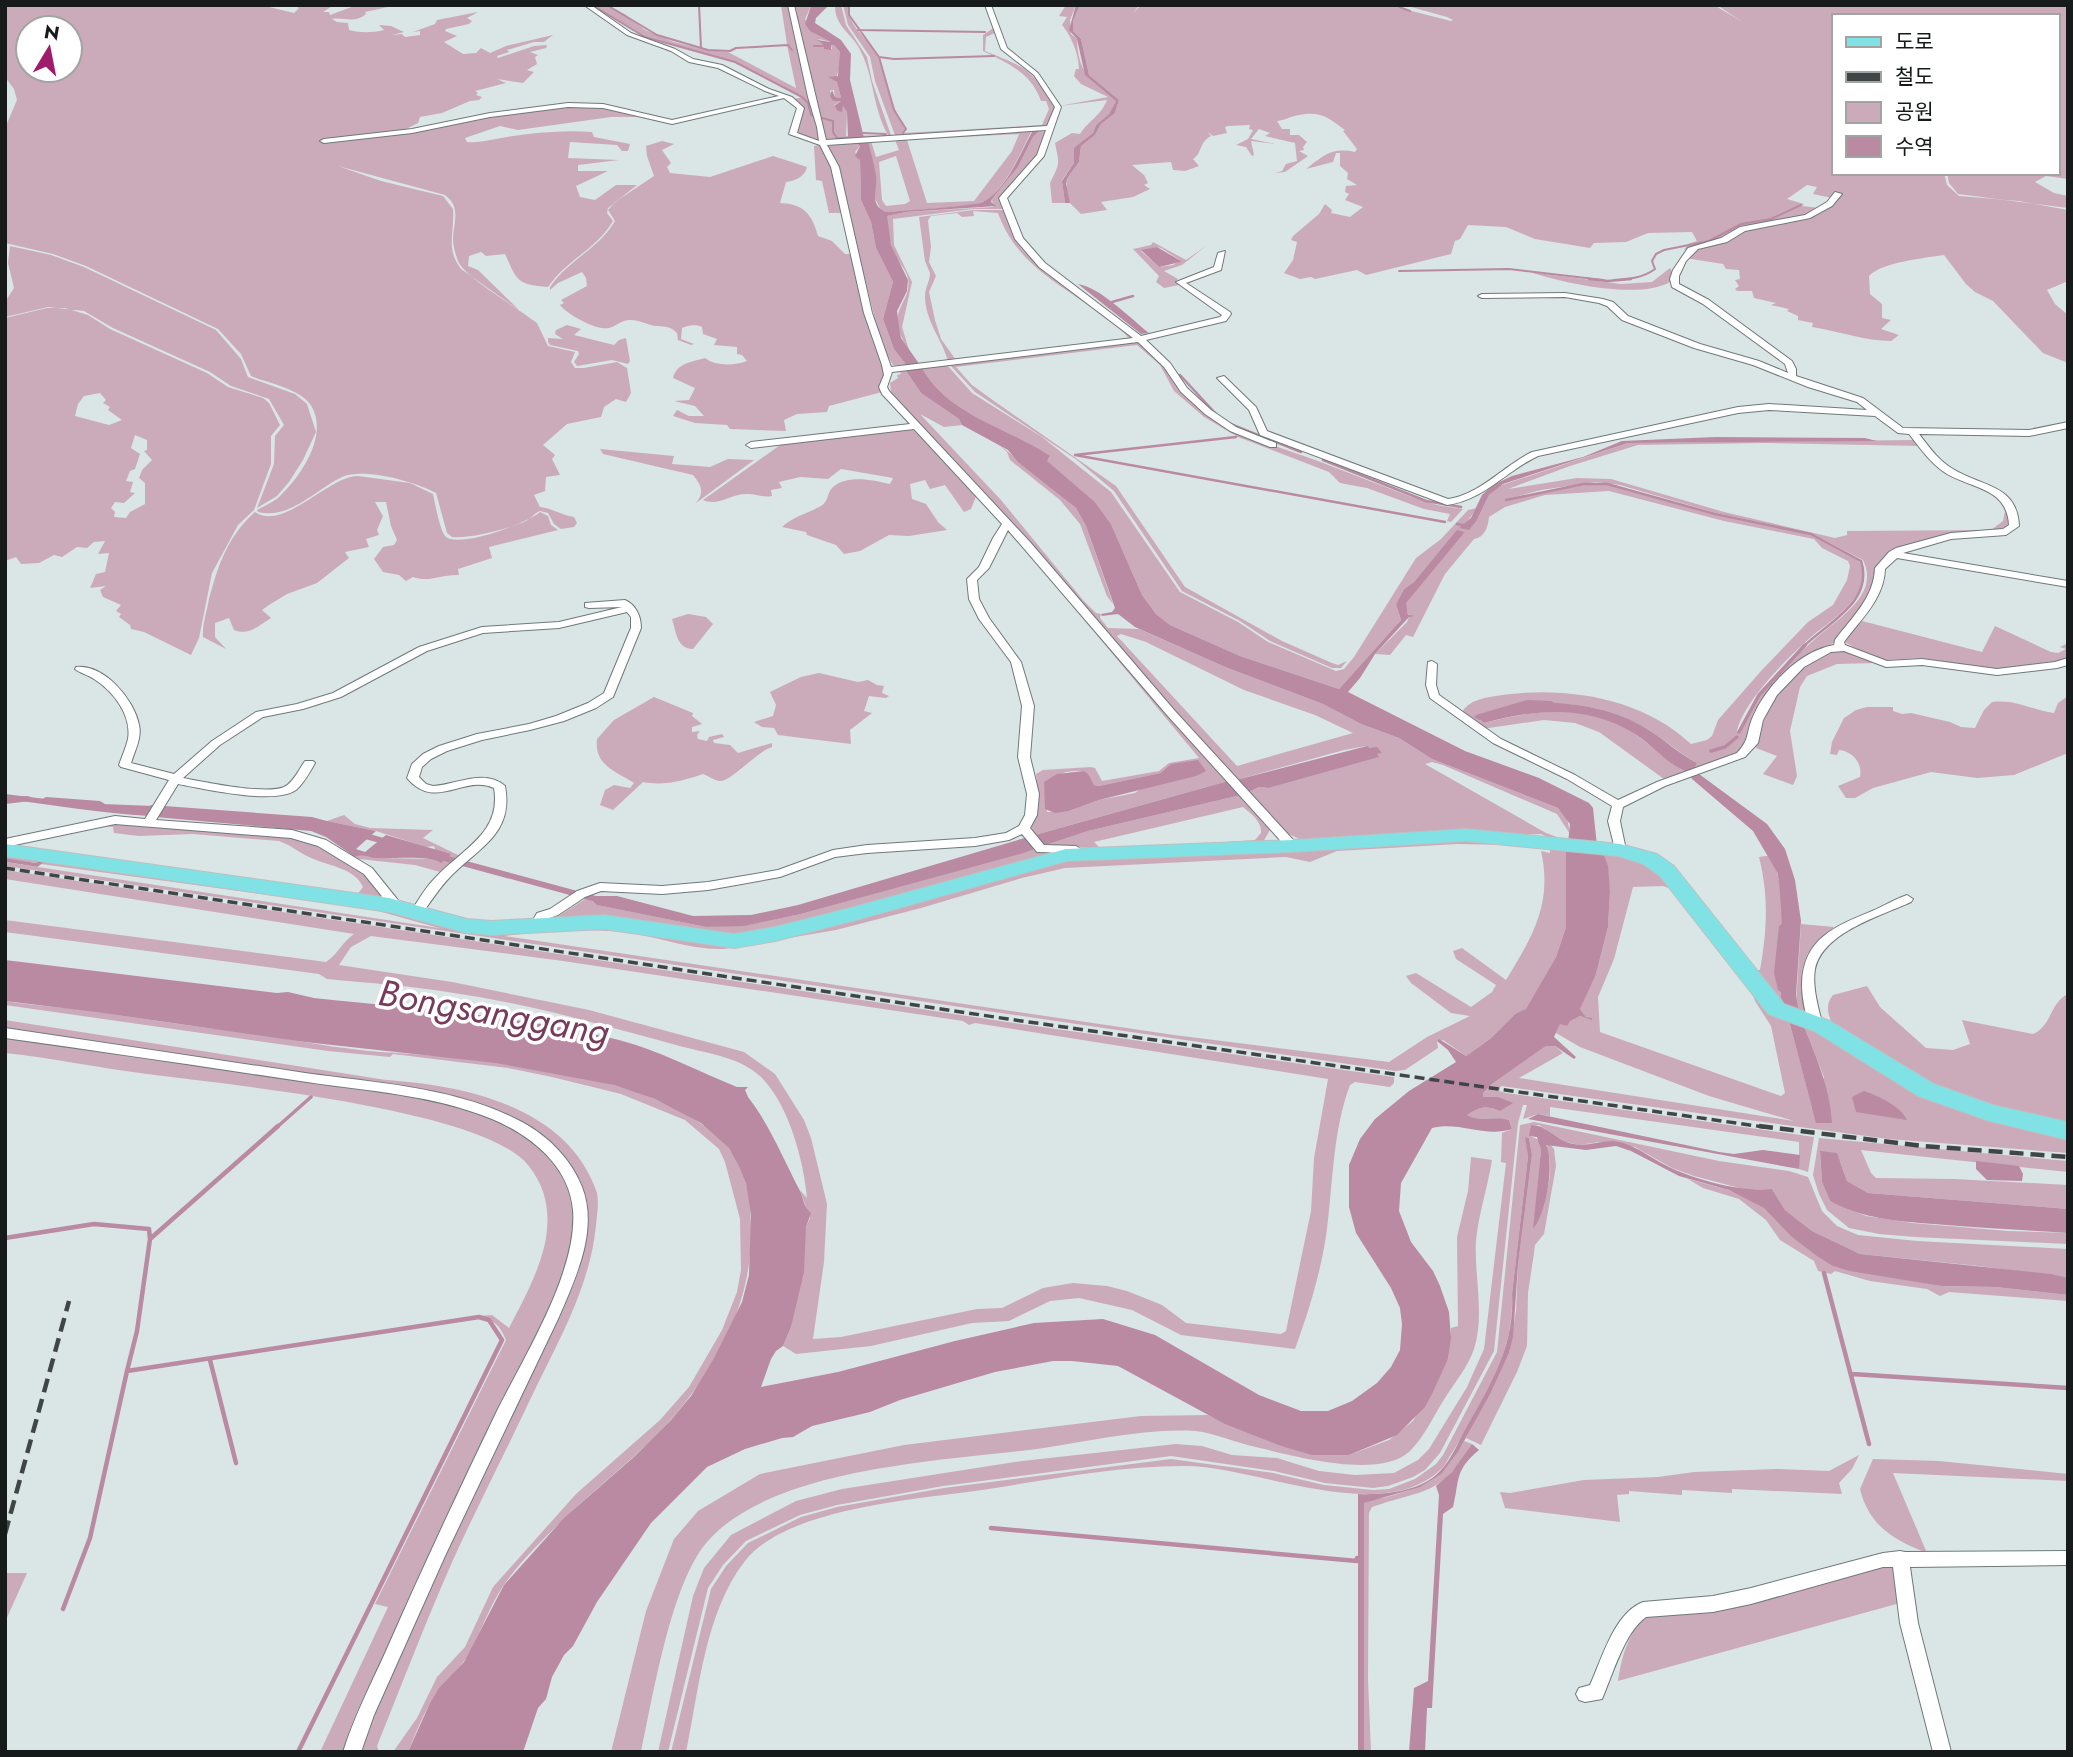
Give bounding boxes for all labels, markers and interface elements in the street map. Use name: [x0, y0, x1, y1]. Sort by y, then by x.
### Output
north arrow: [14, 14, 84, 84]
legend: [1832, 14, 2059, 175]
text: N: [42, 18, 62, 47]
text: 도로: [1895, 27, 1934, 57]
text: 철도: [1895, 62, 1934, 92]
text: 공원: [1895, 97, 1934, 127]
text: 수역: [1895, 132, 1934, 162]
water label: Bongsanggang: [374, 965, 614, 1059]

